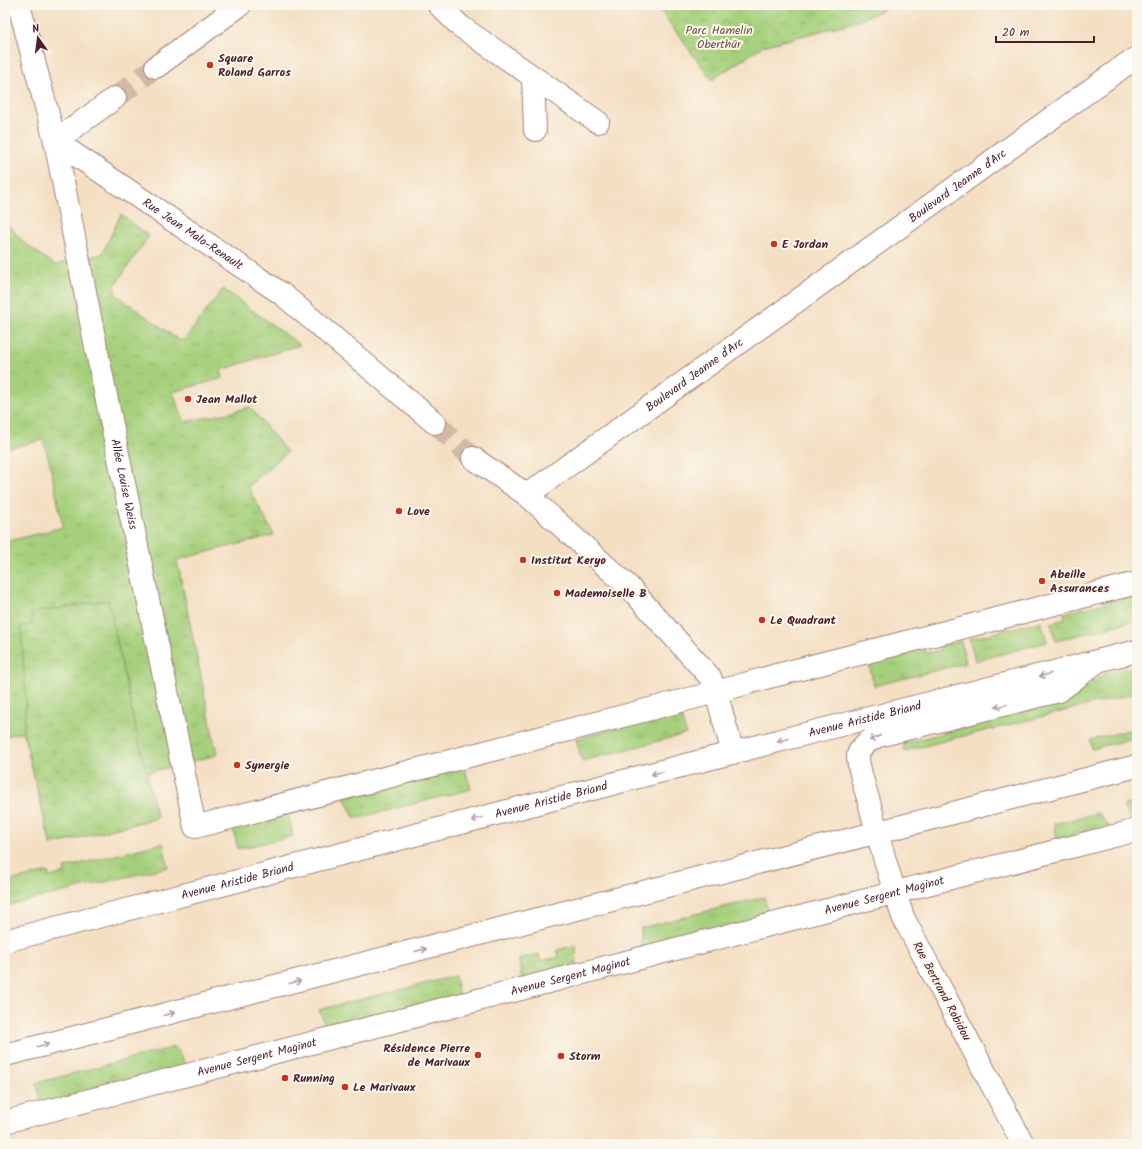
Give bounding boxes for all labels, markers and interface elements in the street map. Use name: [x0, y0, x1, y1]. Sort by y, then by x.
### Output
north arrow: [18, 18, 58, 58]
scale bar: [996, 18, 1094, 44]
text: N: [30, 20, 41, 39]
park label: Parc Hamelin Oberthür: [685, 21, 753, 54]
text: 20 m: [1002, 23, 1030, 42]
place label: Square Roland Garros: [218, 49, 291, 82]
marker: Square Roland Garros: [205, 60, 215, 70]
street label: Boulevard Jeanne d'Arc: [905, 144, 1011, 228]
street label: Rue Jean Malo-Renault: [138, 194, 247, 275]
place label: E Jordan: [782, 235, 828, 254]
marker: E Jordan: [769, 239, 779, 249]
street label: Boulevard Jeanne d'Arc: [642, 333, 748, 417]
place label: Jean Mallot: [196, 390, 258, 409]
marker: Jean Mallot: [183, 394, 193, 404]
street label: Allée Louise Weiss: [105, 437, 142, 532]
place label: Love: [407, 502, 430, 521]
marker: Love: [394, 506, 404, 516]
place label: Institut Keryo: [531, 551, 606, 570]
marker: Institut Keryo: [518, 555, 528, 565]
place label: Abeille Assurances: [1050, 565, 1109, 598]
marker: Abeille Assurances: [1037, 576, 1047, 586]
place label: Mademoiselle B: [565, 584, 647, 603]
marker: Mademoiselle B: [552, 588, 562, 598]
place label: Le Quadrant: [770, 611, 836, 630]
marker: Le Quadrant: [757, 615, 767, 625]
one-way arrow: [1039, 671, 1052, 679]
street label: Avenue Aristide Briand: [806, 696, 924, 743]
one-way arrow: [995, 702, 1008, 710]
one-way arrow: [869, 735, 881, 742]
one-way arrow: [777, 737, 790, 745]
place label: Synergie: [245, 756, 290, 775]
marker: Synergie: [232, 760, 242, 770]
one-way arrow: [651, 770, 664, 777]
street label: Avenue Aristide Briand: [493, 776, 611, 824]
one-way arrow: [471, 816, 484, 824]
street label: Avenue Aristide Briand: [179, 857, 297, 905]
street label: Avenue Sergent Maginot: [822, 871, 947, 920]
street label: Rue Bertrand Robidou: [907, 938, 976, 1045]
one-way arrow: [414, 945, 427, 953]
street label: Avenue Sergent Maginot: [509, 952, 633, 1001]
one-way arrow: [288, 977, 301, 985]
one-way arrow: [162, 1009, 175, 1017]
street label: Avenue Sergent Maginot: [195, 1033, 319, 1082]
place label: Résidence Pierre de Marivaux: [383, 1039, 470, 1072]
one-way arrow: [36, 1041, 49, 1049]
place label: Storm: [569, 1047, 601, 1066]
marker: Résidence Pierre de Marivaux: [473, 1050, 483, 1060]
marker: Storm: [556, 1051, 566, 1061]
place label: Running: [293, 1069, 335, 1088]
marker: Running: [280, 1073, 290, 1083]
place label: Le Marivaux: [353, 1078, 416, 1097]
marker: Le Marivaux: [340, 1082, 350, 1092]

